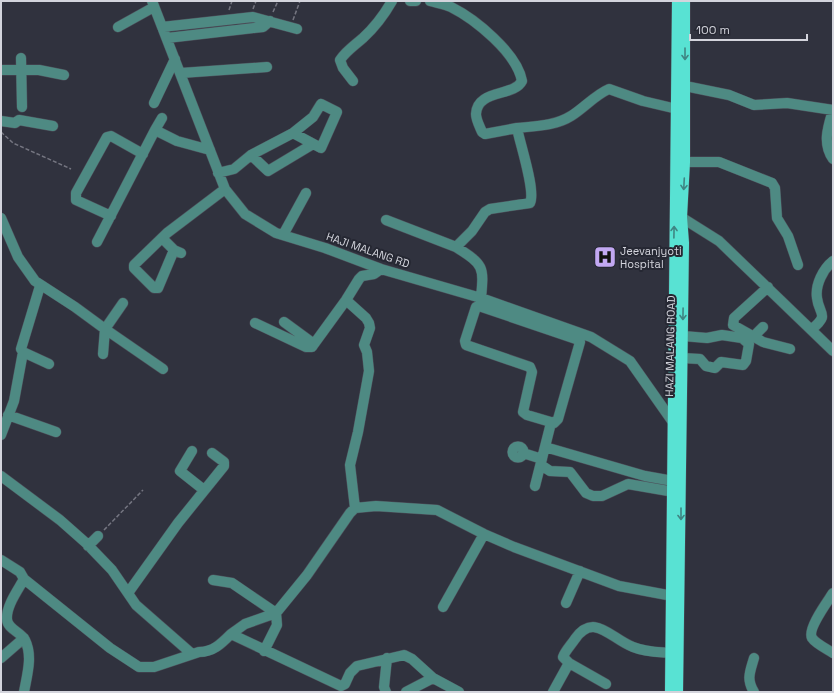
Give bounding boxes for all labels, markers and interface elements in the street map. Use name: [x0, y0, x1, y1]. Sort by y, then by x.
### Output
scale bar: [690, 16, 807, 42]
text: 100 m: [696, 22, 730, 38]
one-way arrow: [681, 47, 689, 60]
one-way arrow: [680, 177, 687, 190]
one-way arrow: [670, 226, 678, 239]
street label: HAJI MALANG RD: [324, 229, 412, 271]
hospital icon: Jeevanjyoti Hospital: [592, 244, 618, 270]
place label: Jeevanjyoti Hospital: [620, 244, 682, 271]
street label: HAZI MALANG ROAD: [662, 295, 678, 397]
one-way arrow: [679, 307, 687, 320]
one-way arrow: [677, 507, 685, 520]

